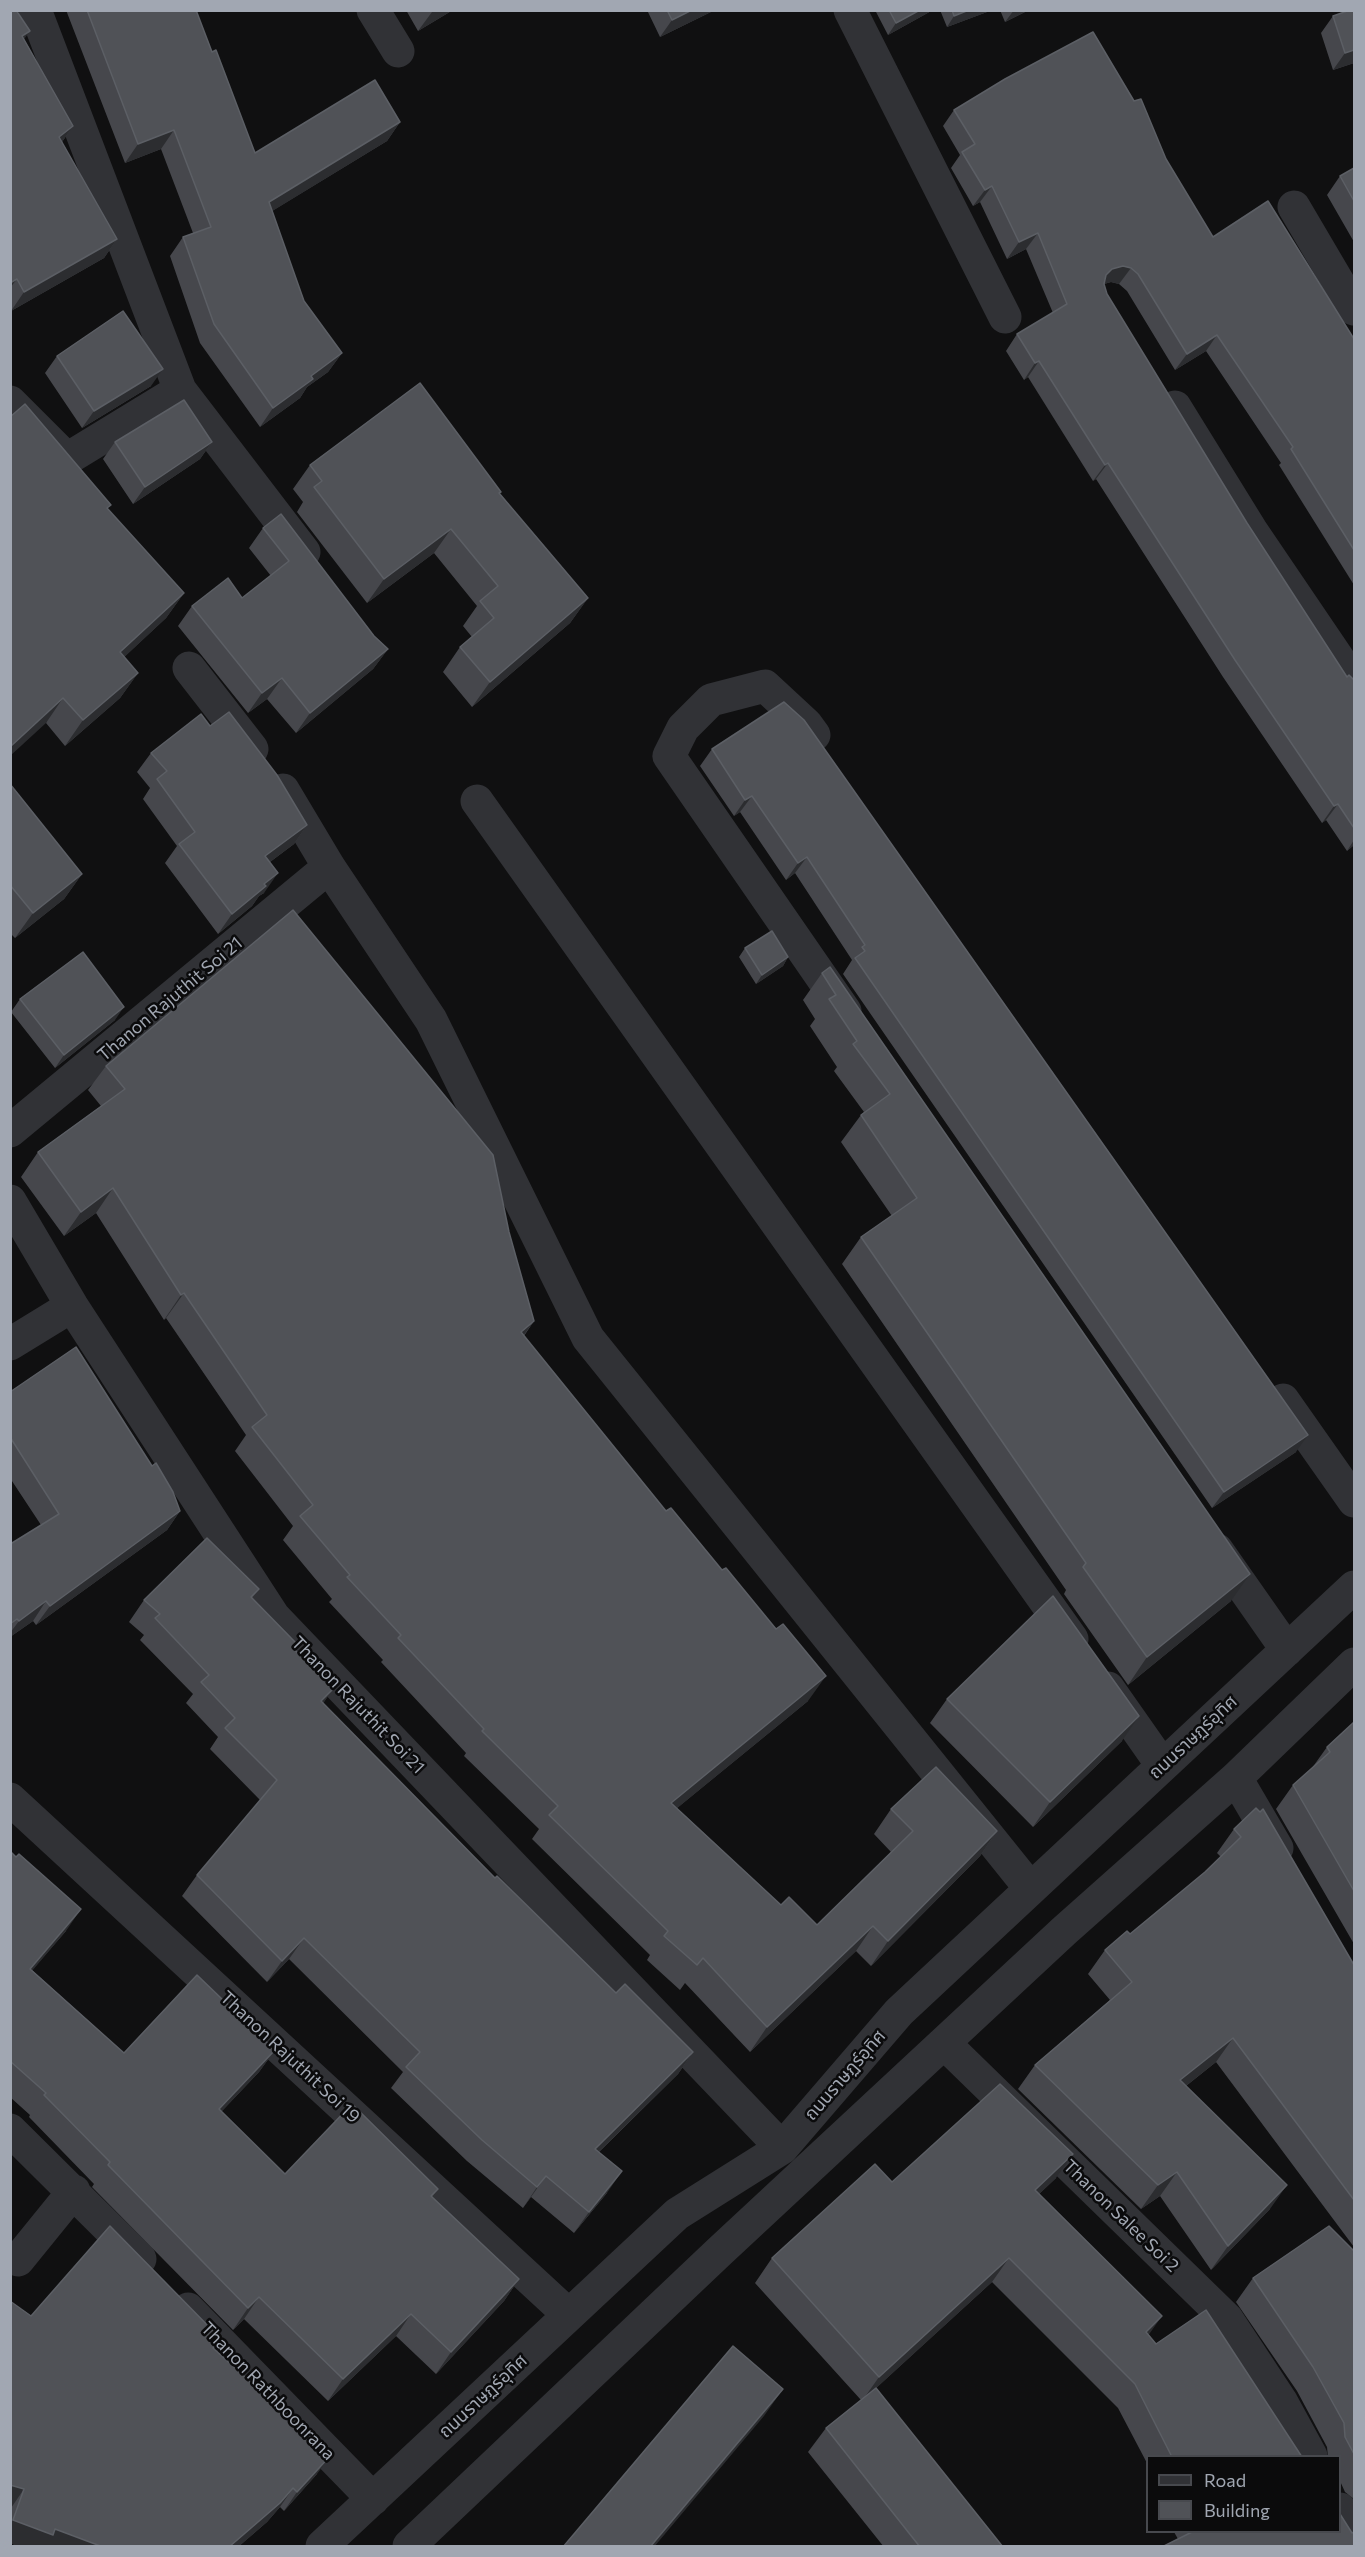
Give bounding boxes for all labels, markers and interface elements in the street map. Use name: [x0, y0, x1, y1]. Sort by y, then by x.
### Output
street label: Thanon Rajuthit Soi 21: [93, 932, 247, 1066]
street label: Thanon Rajuthit Soi 21: [287, 1632, 429, 1778]
street label: ถนนราษฏร์อุทิศ: [1144, 1691, 1242, 1783]
street label: Thanon Rajuthit Soi 19: [216, 1987, 364, 2127]
street label: ถนนราษฏร์อุทิศ: [800, 2025, 890, 2125]
street label: Thanon Salee Soi 2: [1059, 2155, 1183, 2277]
street label: Thanon Rathboonrana: [196, 2317, 340, 2465]
street label: ถนนราษฏร์อุทิศ: [434, 2350, 532, 2442]
legend: [1146, 2455, 1341, 2533]
text: Road: [1204, 2469, 1246, 2491]
text: Building: [1204, 2499, 1270, 2521]

